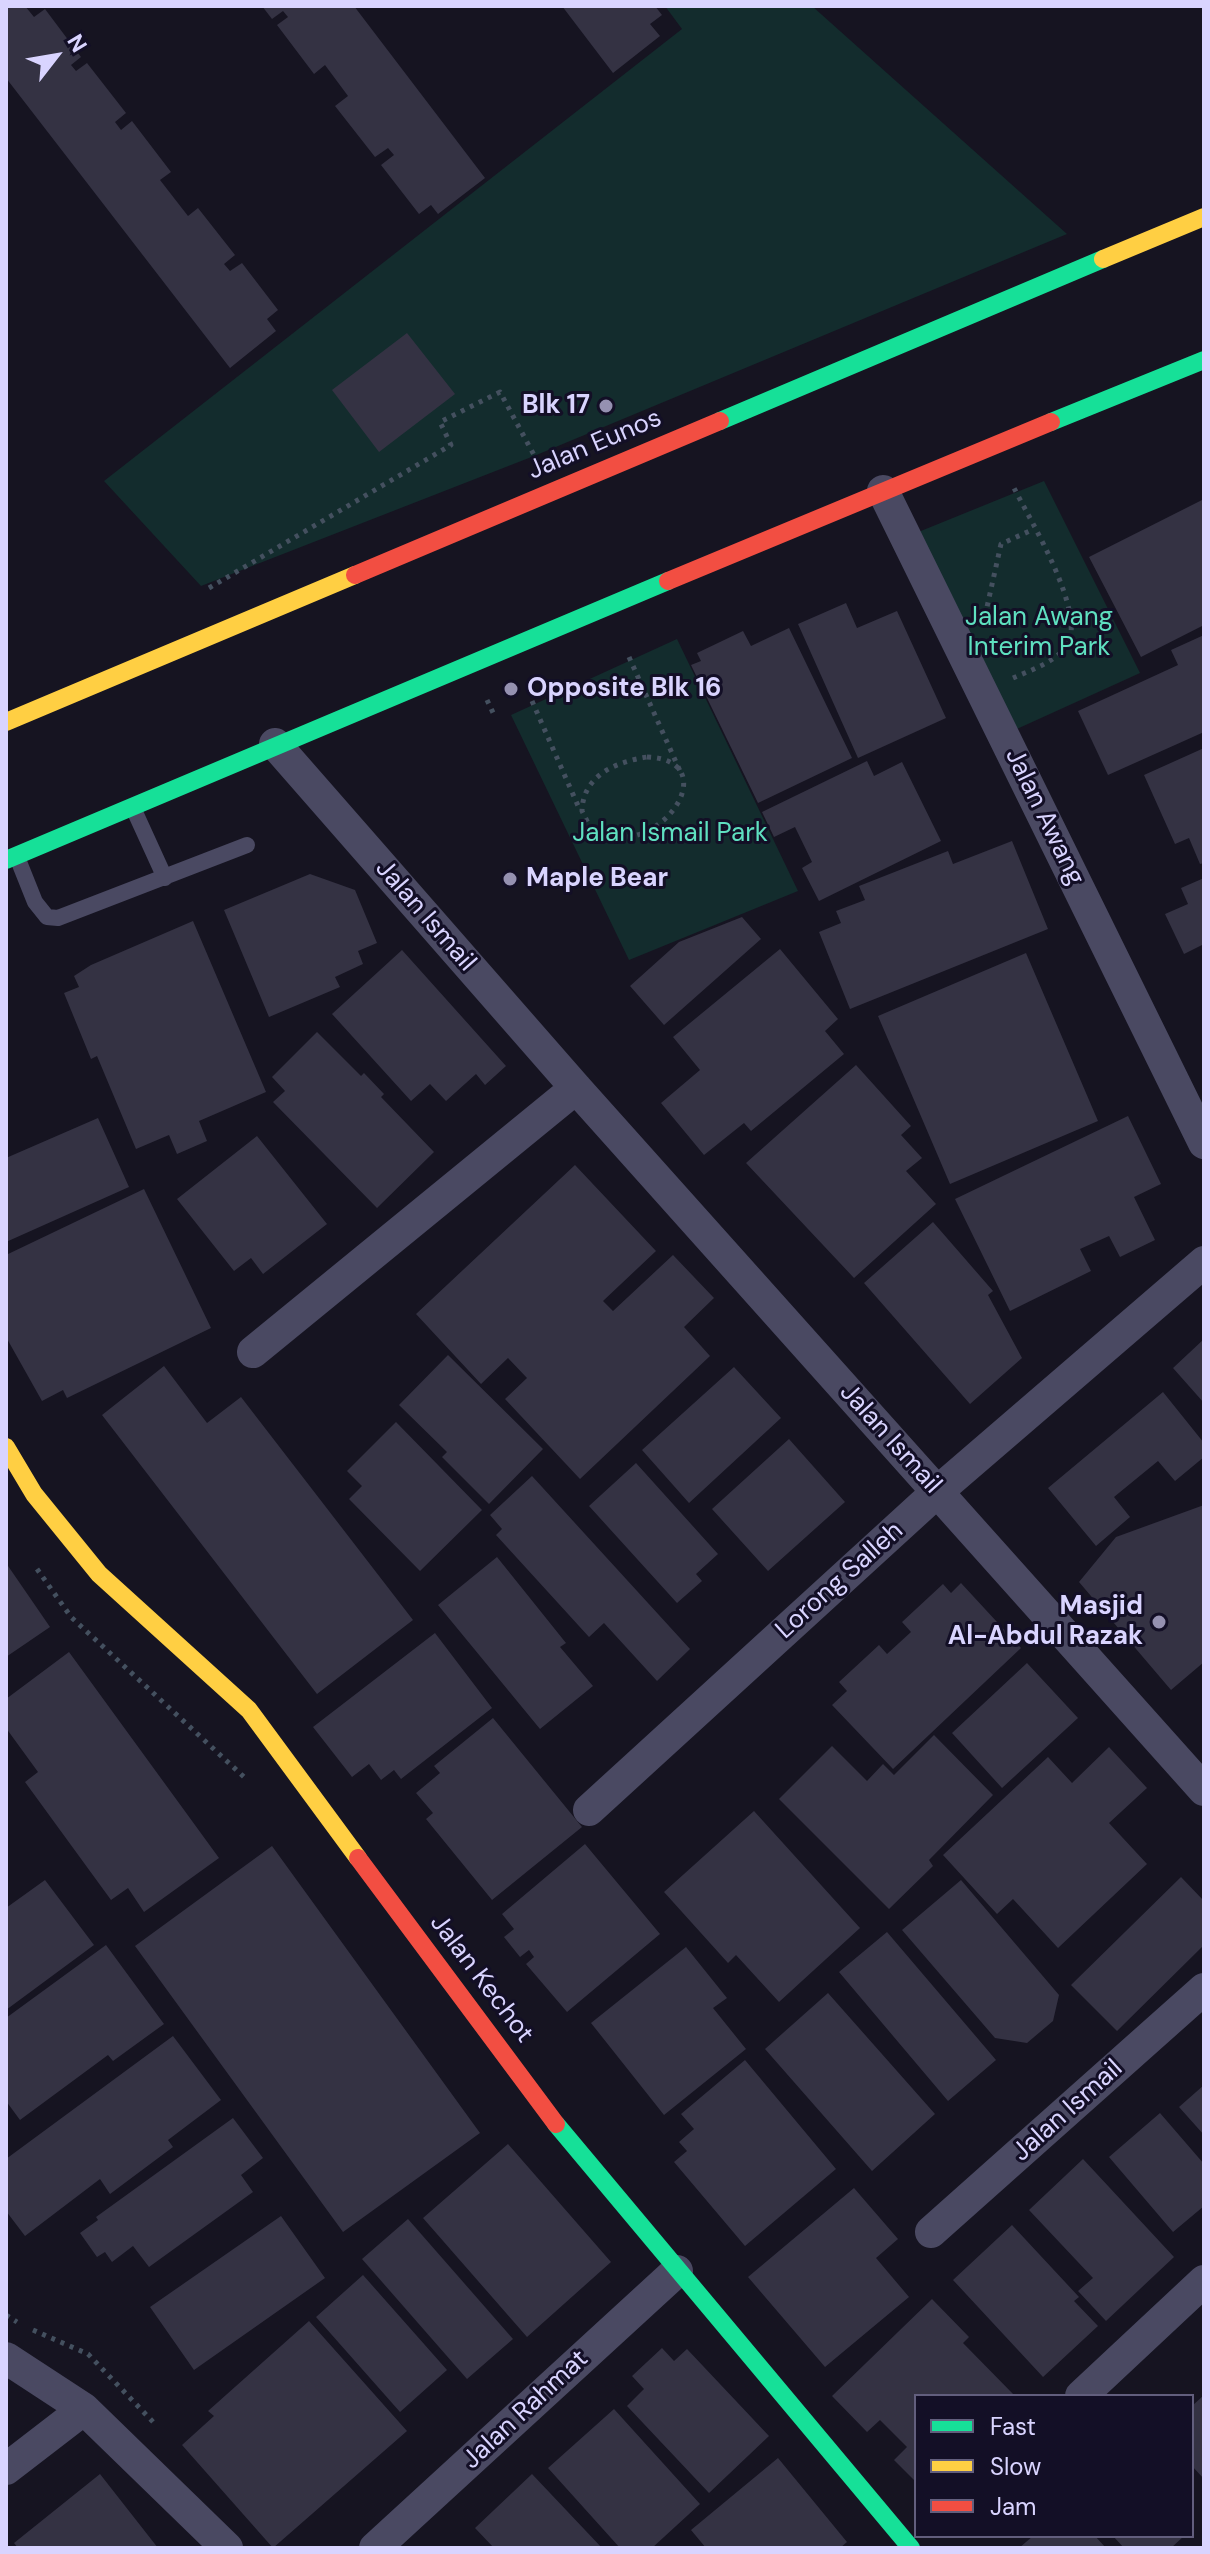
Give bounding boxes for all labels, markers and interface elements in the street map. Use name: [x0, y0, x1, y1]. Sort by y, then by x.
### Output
north arrow: [16, 16, 96, 96]
text: N: [60, 29, 94, 58]
place label: Blk 17: [522, 390, 590, 422]
marker: Blk 17: [597, 397, 615, 415]
street label: Jalan Eunos: [524, 403, 666, 487]
park label: Jalan Awang Interim Park: [965, 602, 1113, 664]
place label: Opposite Blk 16: [527, 673, 722, 705]
marker: Opposite Blk 16: [502, 680, 520, 698]
street label: Jalan Awang: [998, 744, 1090, 890]
park label: Jalan Ismail Park: [572, 818, 768, 850]
street label: Jalan Ismail: [368, 854, 482, 978]
place label: Maple Bear: [526, 863, 668, 895]
marker: Maple Bear: [501, 870, 519, 888]
street label: Jalan Ismail: [832, 1377, 948, 1501]
street label: Lorong Salleh: [770, 1516, 910, 1646]
place label: Masjid Al-Abdul Razak: [948, 1591, 1143, 1652]
marker: Masjid Al-Abdul Razak: [1150, 1613, 1168, 1631]
street label: Jalan Kechot: [423, 1909, 539, 2049]
street label: Jalan Ismail: [1006, 2053, 1130, 2169]
street label: Jalan Rahmat: [457, 2344, 595, 2476]
legend: [914, 2394, 1194, 2538]
text: Fast: [990, 2411, 1036, 2442]
text: Slow: [990, 2451, 1041, 2482]
text: Jam: [990, 2491, 1036, 2522]

